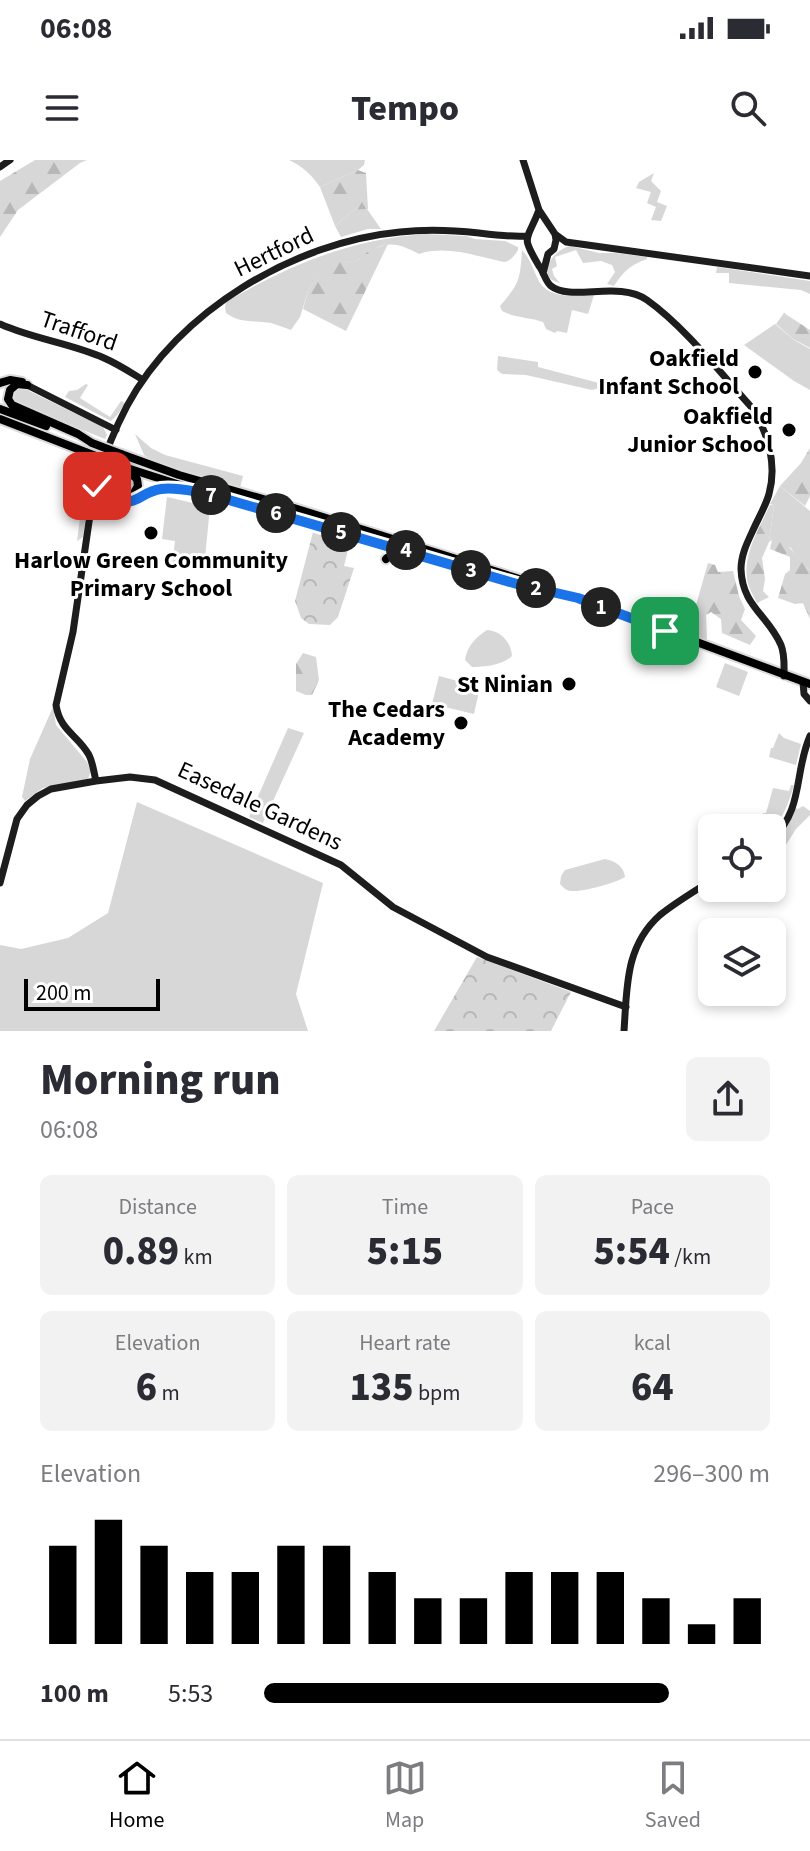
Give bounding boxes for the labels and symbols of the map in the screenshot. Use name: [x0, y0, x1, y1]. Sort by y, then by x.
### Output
street label: Hertford: [228, 218, 320, 286]
street label: Trafford: [36, 301, 122, 361]
place label: Oakfield Infant School: [598, 341, 739, 404]
marker: Oakfield Infant School: [746, 363, 764, 381]
place label: Oakfield Junior School: [627, 399, 773, 462]
marker: Oakfield Junior School: [780, 421, 798, 439]
pin: [63, 452, 131, 520]
pin: 7: [191, 475, 231, 515]
pin: 6: [256, 493, 296, 533]
pin: 5: [321, 512, 361, 552]
marker: Harlow Green Community Primary School: [142, 524, 160, 542]
pin: 4: [386, 530, 426, 570]
place label: Harlow Green Community Primary School: [14, 543, 288, 606]
pin: 3: [451, 550, 491, 590]
pin: 2: [516, 568, 556, 608]
pin: 1: [581, 587, 621, 627]
pin: [631, 597, 699, 665]
place label: St Ninian: [457, 667, 553, 702]
marker: St Ninian: [560, 675, 578, 693]
place label: The Cedars Academy: [328, 692, 445, 755]
marker: The Cedars Academy: [452, 714, 470, 732]
street label: Easedale Gardens: [172, 752, 348, 860]
scale bar: [24, 975, 160, 1011]

